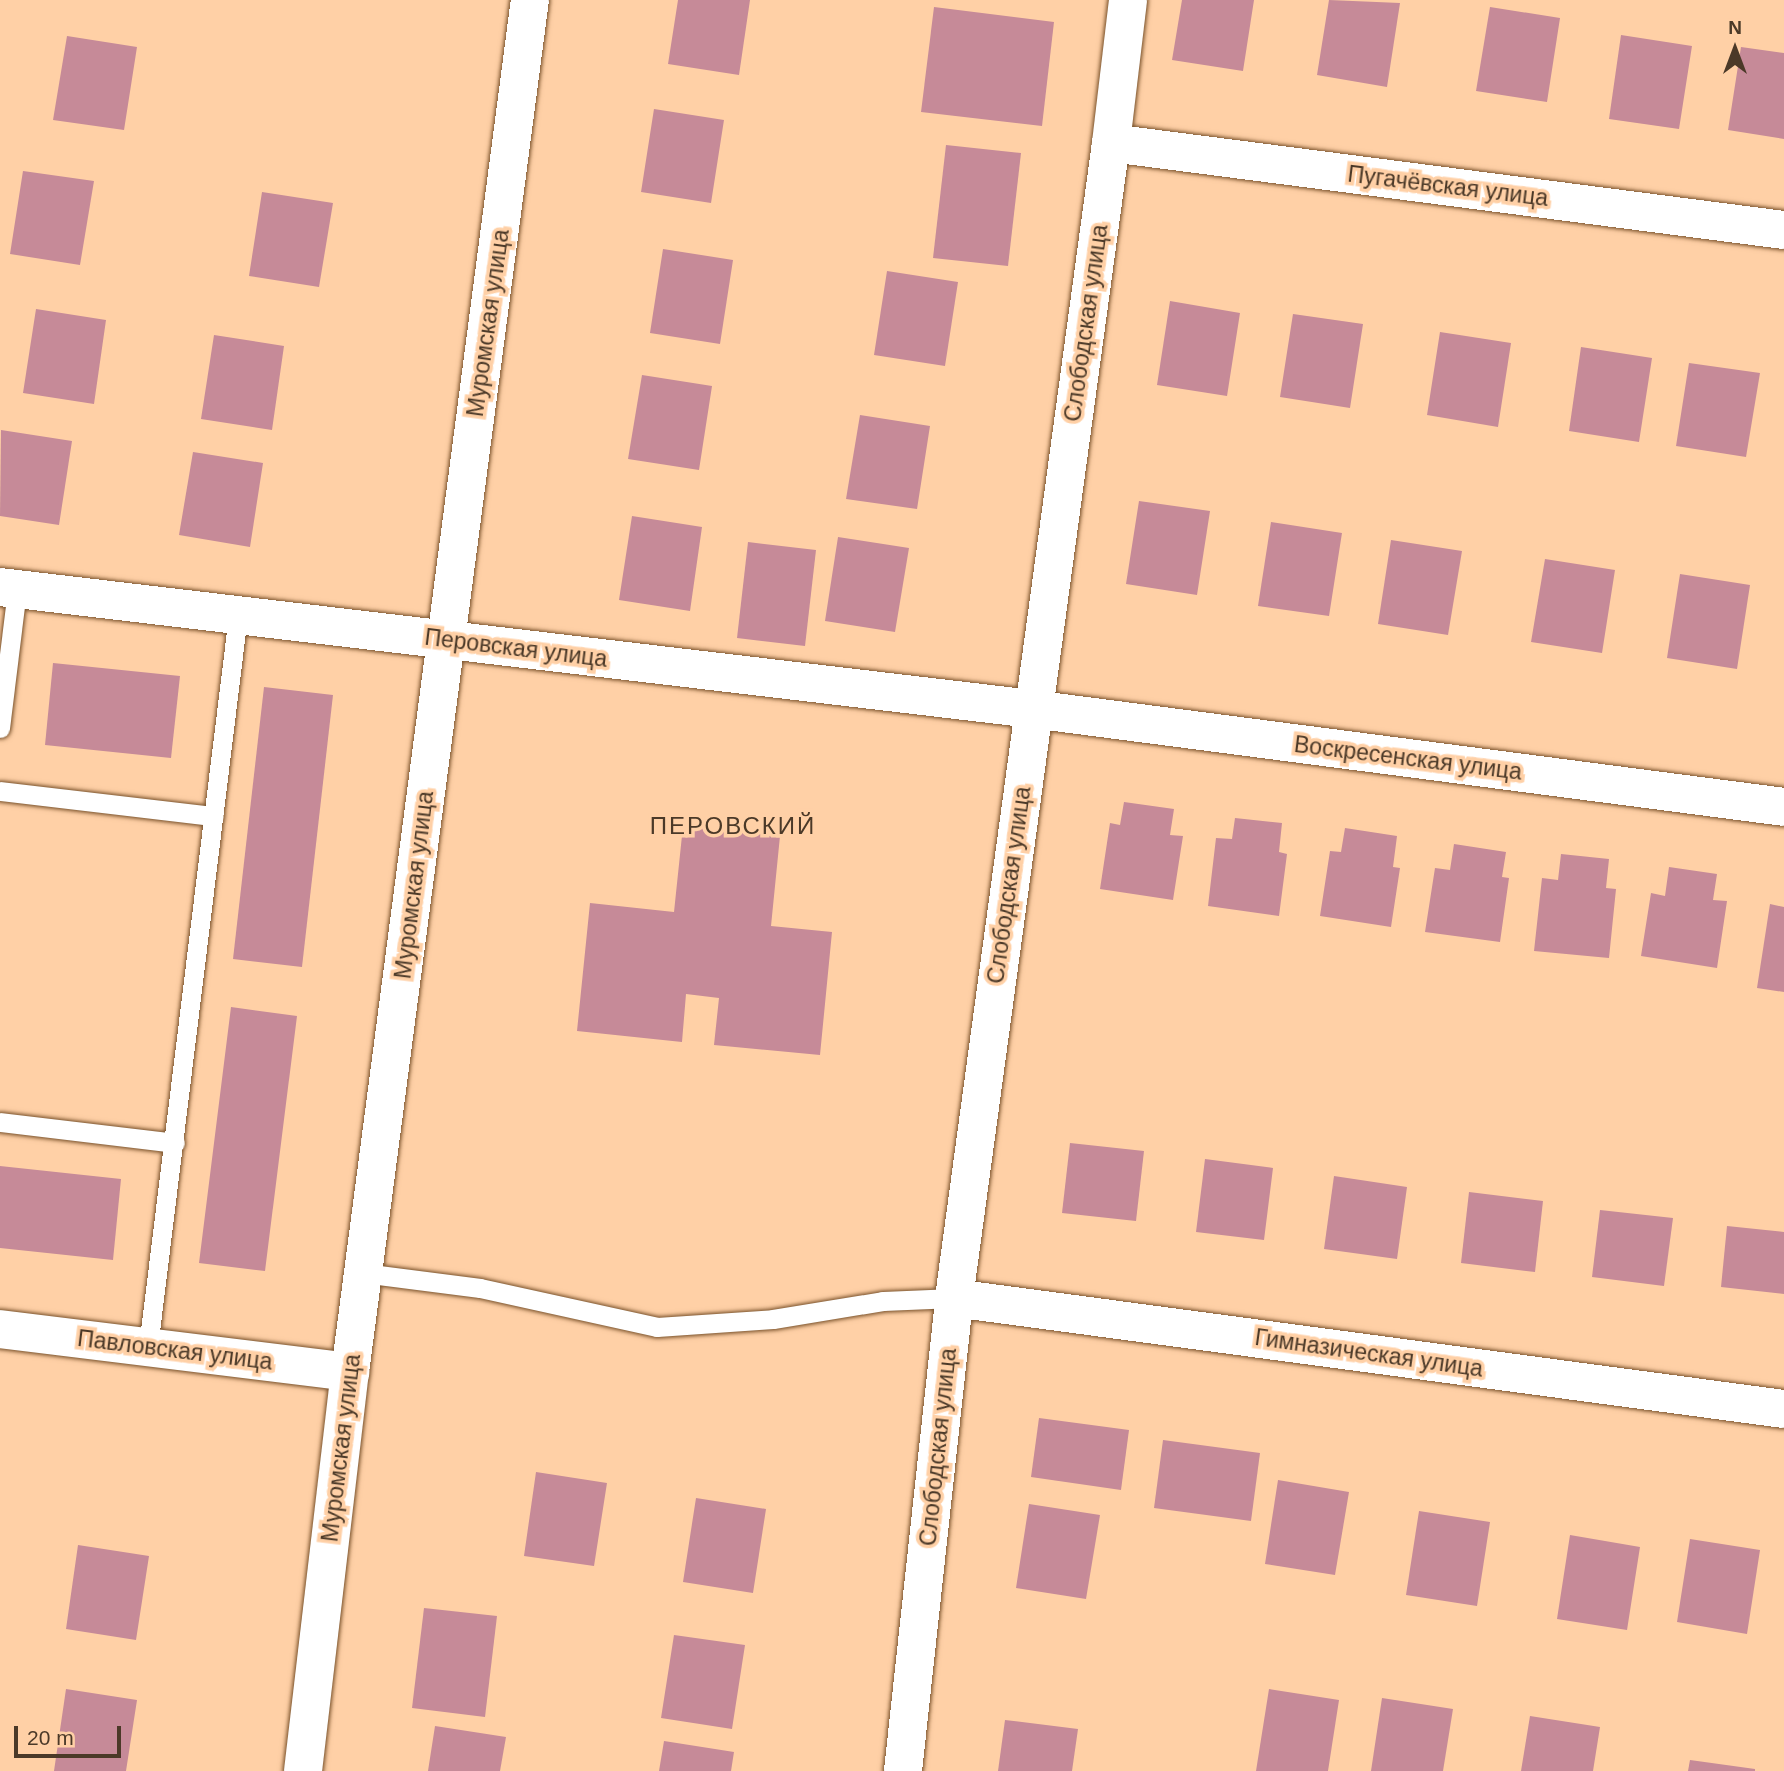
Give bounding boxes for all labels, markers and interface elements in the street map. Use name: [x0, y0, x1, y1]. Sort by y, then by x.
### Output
north arrow: [1700, 14, 1770, 84]
text: N: [1728, 17, 1742, 38]
street label: Пугачёвская улица: [1346, 160, 1550, 212]
street label: Слободская улица: [1058, 223, 1114, 423]
street label: Муромская улица: [461, 228, 515, 418]
street label: Перовская улица: [423, 623, 609, 673]
street label: Воскресенская улица: [1293, 730, 1523, 786]
street label: Слободская улица: [981, 785, 1037, 985]
street label: Муромская улица: [389, 790, 439, 980]
district label: ПЕРОВСКИЙ: [651, 812, 815, 840]
street label: Гимназическая улица: [1253, 1323, 1485, 1383]
street label: Павловская улица: [76, 1324, 274, 1376]
street label: Слободская улица: [914, 1347, 962, 1547]
street label: Муромская улица: [316, 1353, 366, 1543]
scale bar: [18, 1712, 124, 1756]
text: 20 m: [27, 1726, 74, 1749]

